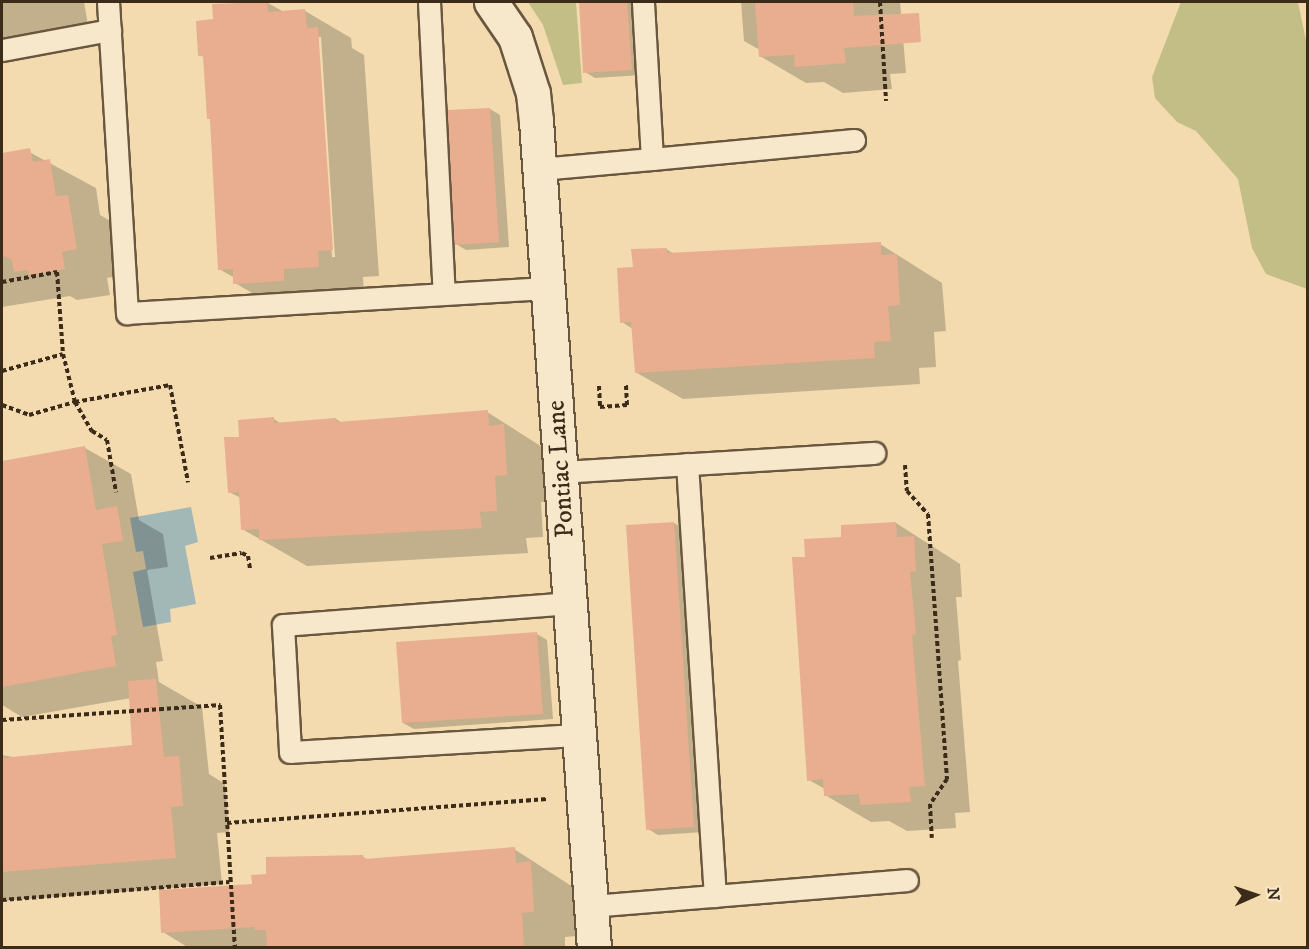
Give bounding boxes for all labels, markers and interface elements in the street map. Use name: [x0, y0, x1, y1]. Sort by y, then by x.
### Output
street label: Pontiac Lane: [541, 399, 581, 539]
north arrow: [1225, 865, 1285, 925]
text: N: [1263, 887, 1283, 901]

